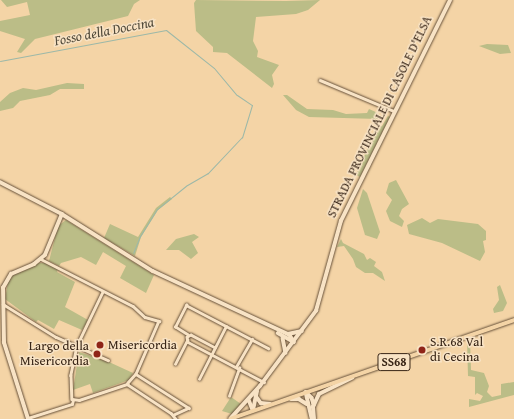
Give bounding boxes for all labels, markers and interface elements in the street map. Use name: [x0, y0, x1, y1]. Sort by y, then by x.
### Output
water label: Fosso della Doccina: [53, 13, 155, 49]
street label: STRADA PROVINCIALE DI CASOLE D'ELSA: [324, 13, 436, 221]
place label: S.R.68 Val di Cecina: [430, 335, 483, 366]
place label: Misericordia: [108, 337, 177, 353]
place label: Largo della Misericordia: [20, 339, 89, 370]
marker: Misericordia: [95, 340, 105, 350]
marker: S.R.68 Val di Cecina: [417, 345, 427, 355]
marker: Largo della Misericordia: [92, 349, 102, 359]
road number: SS68: [377, 352, 411, 372]

